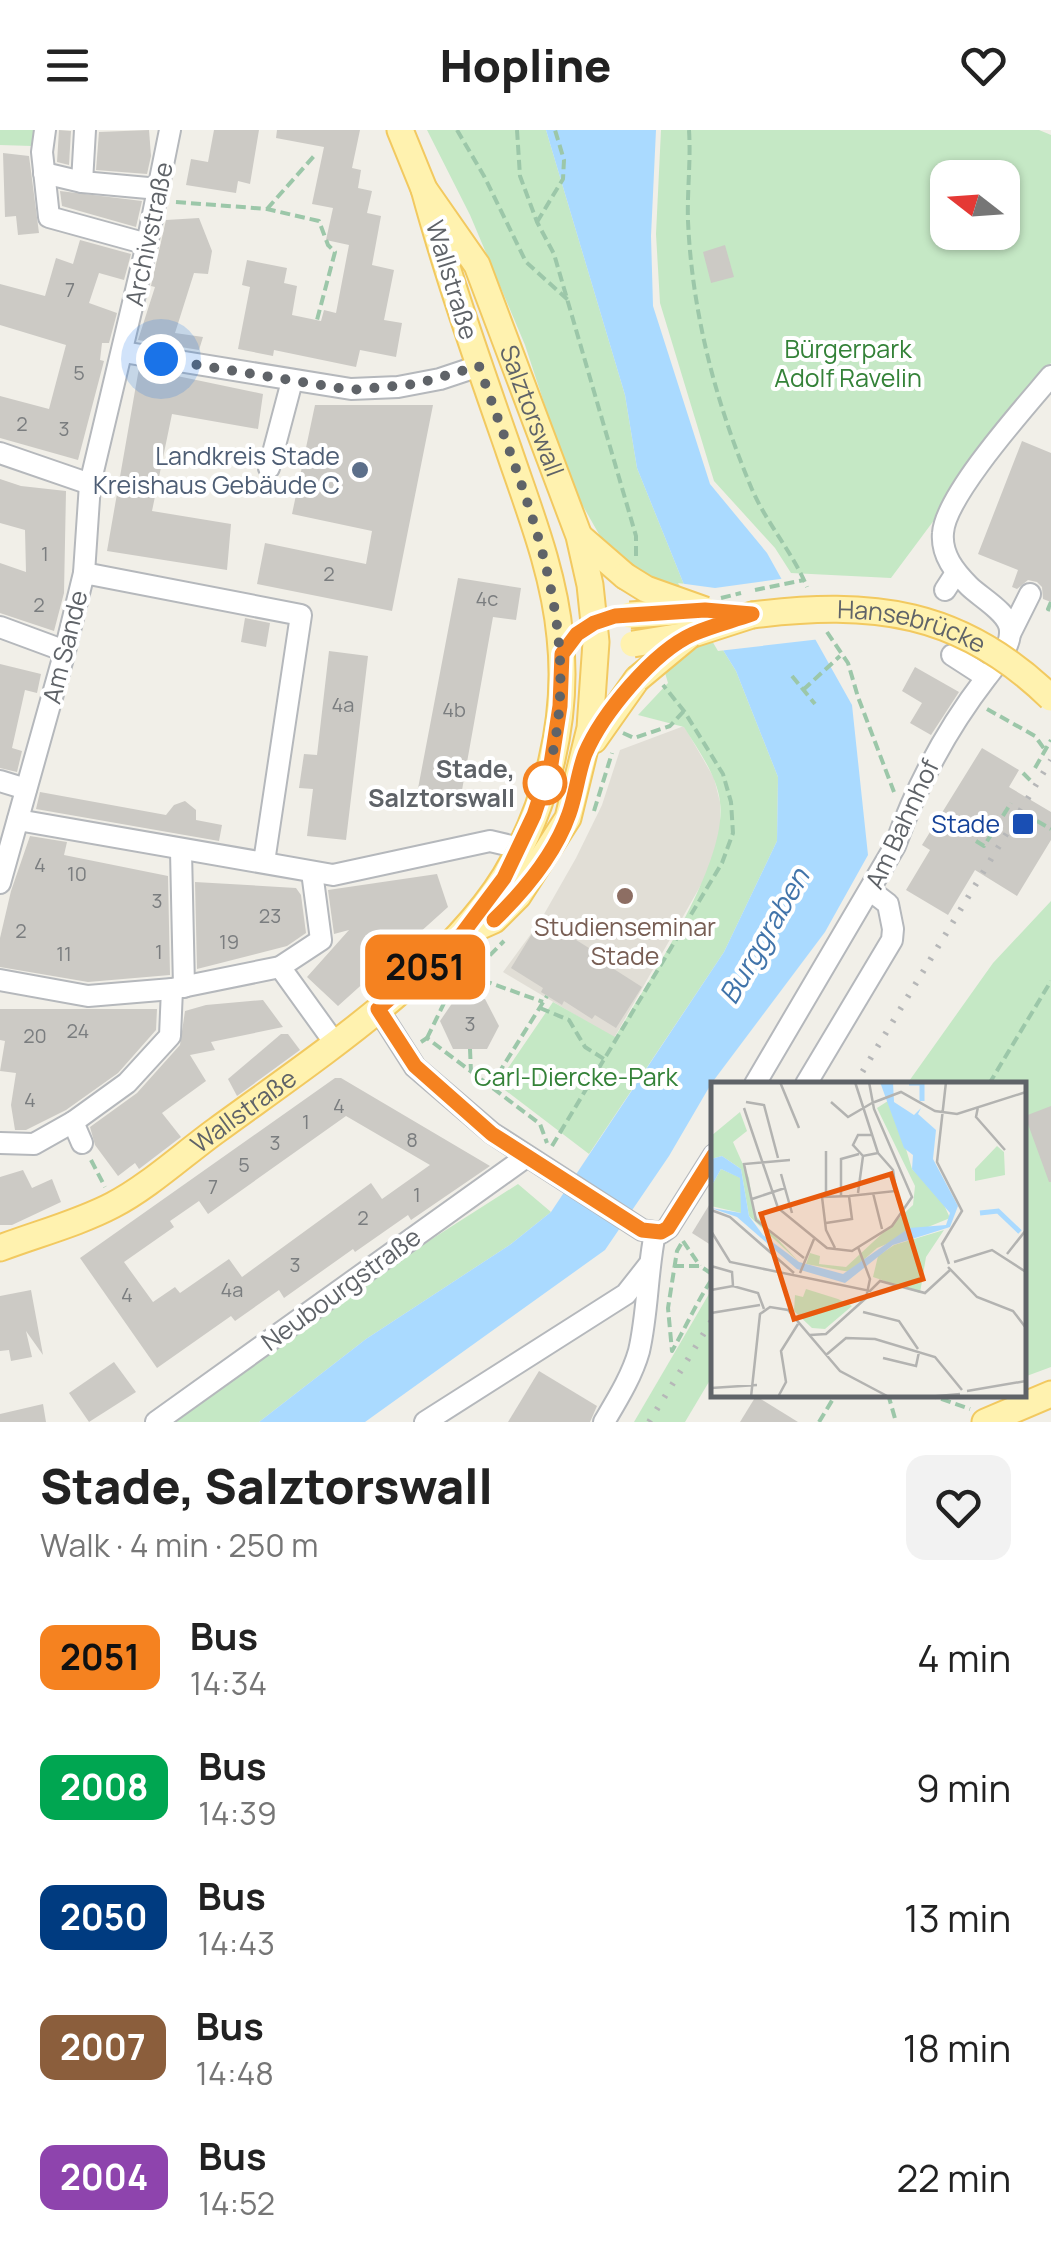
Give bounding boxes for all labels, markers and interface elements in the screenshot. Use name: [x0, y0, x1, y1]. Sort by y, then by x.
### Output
text: Hopline: [440, 34, 611, 96]
icon: menu: [40, 38, 95, 93]
icon: heart: [956, 38, 1011, 93]
street label: Archivstraße: [116, 159, 181, 309]
north arrow: [930, 160, 1020, 250]
map controls: [930, 160, 1020, 250]
street label: Wallstraße: [418, 216, 487, 344]
house number: 7: [65, 276, 75, 303]
park label: Bürgerpark Adolf Ravelin: [774, 331, 922, 395]
your location: [136, 334, 186, 384]
street label: Salztorswall: [492, 340, 573, 481]
house number: 5: [73, 359, 85, 386]
house number: 2: [16, 410, 28, 437]
house number: 3: [58, 415, 70, 442]
place label: Landkreis Stade Kreishaus Gebäude C: [93, 438, 340, 502]
marker: Landkreis Stade Kreishaus Gebäude C: [349, 459, 371, 481]
house number: 1: [41, 540, 49, 567]
house number: 2: [323, 560, 335, 587]
house number: 4c: [476, 585, 498, 612]
street label: Am Sande: [34, 587, 95, 707]
house number: 2: [33, 591, 45, 618]
street label: Hansebrücke: [837, 591, 992, 661]
house number: 4a: [332, 691, 354, 718]
house number: 4b: [442, 696, 466, 723]
place label: Stade, Salztorswall: [368, 751, 515, 815]
street label: Am Bahnhof: [856, 753, 947, 894]
marker: Stade, Salztorswall: [524, 762, 566, 804]
place label: Stade: [931, 806, 1000, 841]
marker: Stade: [1010, 811, 1036, 837]
house number: 4: [34, 851, 46, 878]
house number: 10: [67, 860, 87, 887]
water label: Burggraben: [709, 860, 818, 1010]
marker: Studienseminar Stade: [614, 885, 636, 907]
house number: 3: [151, 887, 163, 914]
house number: 23: [259, 902, 281, 929]
place label: Studienseminar Stade: [534, 909, 716, 973]
house number: 2: [15, 917, 27, 944]
house number: 19: [219, 928, 239, 955]
line badge: 2051: [355, 934, 495, 1000]
house number: 1: [155, 938, 163, 965]
house number: 11: [56, 940, 72, 967]
text: 2051: [385, 943, 465, 991]
house number: 3: [464, 1010, 476, 1037]
house number: 24: [67, 1017, 89, 1044]
house number: 20: [23, 1022, 47, 1049]
park label: Carl-Diercke-Park: [474, 1059, 679, 1094]
street label: Wallstraße: [183, 1060, 303, 1161]
inset map: [711, 1082, 1026, 1397]
house number: 4: [24, 1086, 36, 1113]
house number: 4: [333, 1092, 345, 1119]
house number: 1: [302, 1108, 310, 1135]
house number: 8: [406, 1126, 418, 1153]
house number: 3: [269, 1129, 281, 1156]
house number: 5: [238, 1151, 250, 1178]
house number: 7: [208, 1173, 218, 1200]
house number: 1: [413, 1181, 421, 1208]
house number: 2: [357, 1204, 369, 1231]
street label: Neubourgstraße: [254, 1219, 428, 1358]
house number: 3: [289, 1251, 301, 1278]
house number: 4a: [221, 1276, 243, 1303]
house number: 4: [121, 1281, 133, 1308]
text: Stade, Salztorswall: [40, 1453, 493, 1518]
button: heart: [906, 1455, 1011, 1560]
text: Walk · 4 min · 250 m: [40, 1523, 318, 1567]
text: Bus: [190, 1609, 258, 1661]
text: 4 min: [917, 1631, 1011, 1683]
text: 2051: [60, 1633, 140, 1681]
text: 14:34: [190, 1661, 267, 1705]
text: Bus: [198, 1739, 267, 1791]
text: 9 min: [916, 1761, 1011, 1813]
text: 2008: [60, 1763, 148, 1811]
text: 14:39: [198, 1791, 277, 1835]
text: Bus: [197, 1869, 266, 1921]
text: 13 min: [904, 1891, 1011, 1943]
text: 2050: [60, 1893, 147, 1941]
text: 14:43: [197, 1921, 275, 1965]
text: Bus: [196, 1999, 264, 2051]
text: 18 min: [903, 2021, 1011, 2073]
text: 2007: [60, 2023, 146, 2071]
text: 14:48: [196, 2051, 274, 2095]
text: Bus: [198, 2129, 267, 2181]
text: 22 min: [896, 2151, 1011, 2203]
text: 2004: [60, 2153, 148, 2201]
text: 14:52: [198, 2181, 275, 2225]

